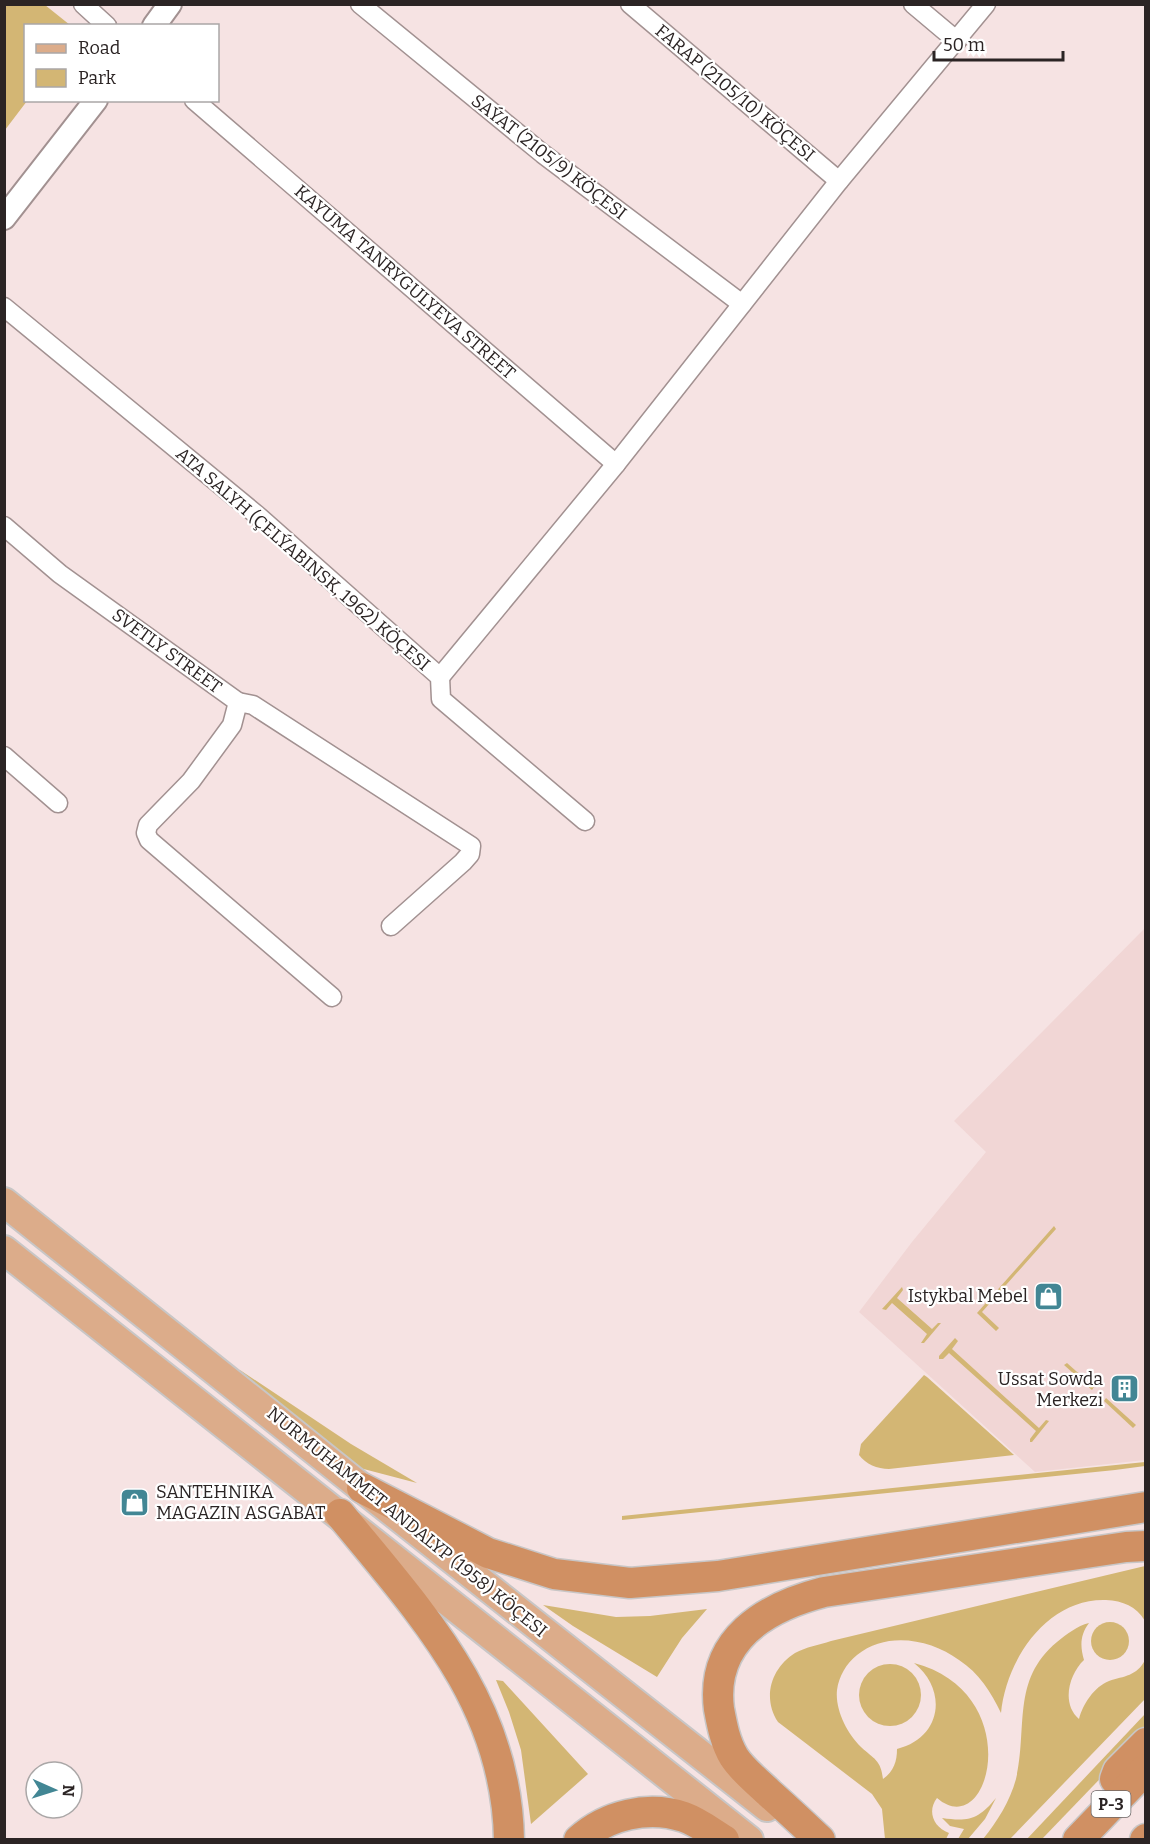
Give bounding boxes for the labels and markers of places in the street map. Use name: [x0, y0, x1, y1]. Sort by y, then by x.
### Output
shop icon: Istykbal Mebel: [1033, 1280, 1065, 1312]
place label: Istykbal Mebel: [908, 1285, 1028, 1307]
place label: Ussat Sowda Merkezi: [998, 1368, 1103, 1411]
building icon: Ussat Sowda Merkezi: [1108, 1373, 1140, 1405]
place label: SANTEHNIKA MAGAZIN ASGABAT: [156, 1481, 326, 1524]
shop icon: SANTEHNIKA MAGAZIN ASGABAT: [119, 1486, 151, 1518]

